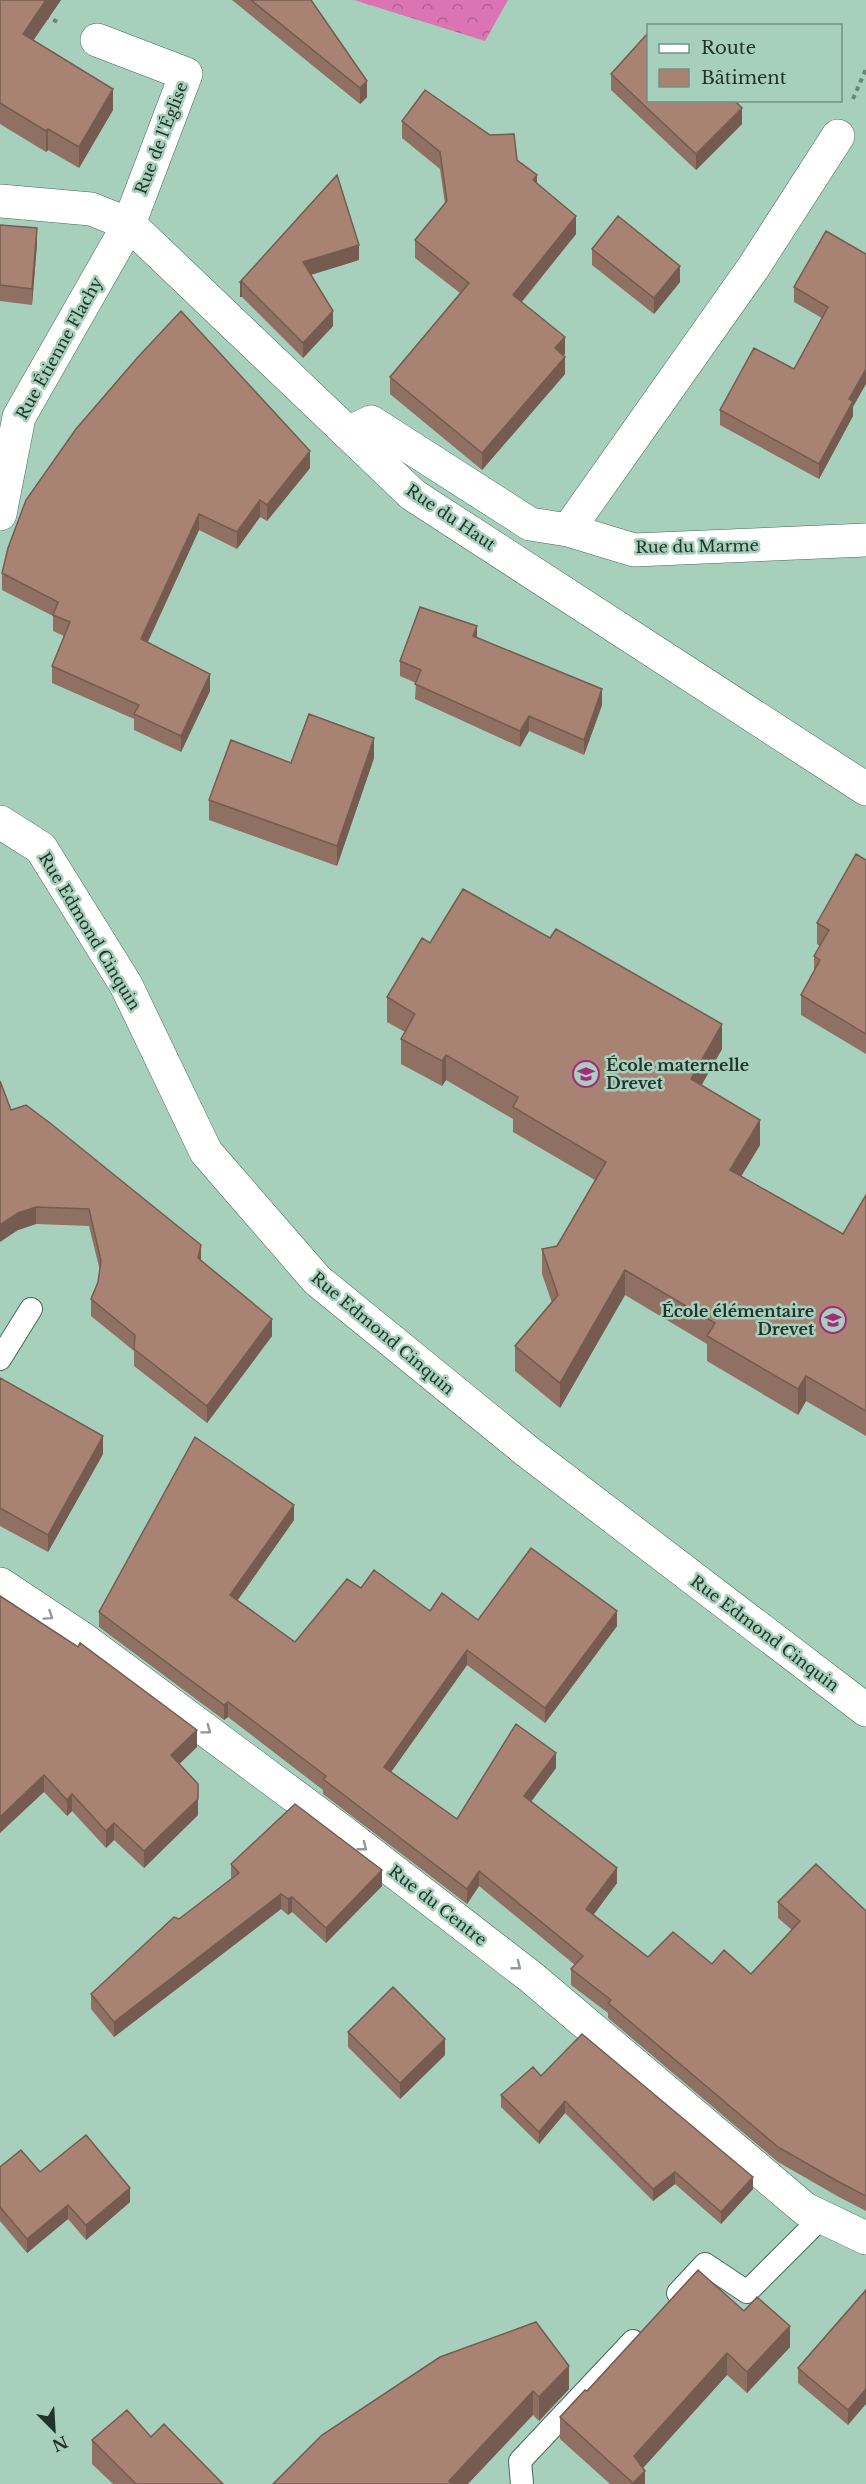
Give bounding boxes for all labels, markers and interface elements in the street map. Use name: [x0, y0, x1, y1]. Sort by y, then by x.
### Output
legend: [647, 24, 842, 102]
text: Route: [701, 37, 756, 59]
text: Bâtiment: [701, 67, 787, 89]
street label: Rue de l'Église: [130, 79, 192, 197]
street label: Rue Étienne Flachy: [12, 273, 107, 423]
street label: Rue du Haut: [402, 480, 500, 554]
street label: Rue du Marme: [635, 535, 759, 557]
street label: Rue Edmond Cinquin: [35, 848, 145, 1014]
place label: École maternelle Drevet: [606, 1055, 749, 1093]
school or university icon: École maternelle Drevet: [571, 1059, 601, 1089]
street label: Rue Edmond Cinquin: [307, 1267, 459, 1399]
place label: École élémentaire Drevet: [662, 1301, 815, 1339]
school or university icon: École élémentaire Drevet: [818, 1305, 848, 1335]
street label: Rue Edmond Cinquin: [687, 1571, 843, 1695]
one-way arrow: [42, 1609, 53, 1620]
one-way arrow: [200, 1723, 211, 1734]
one-way arrow: [356, 1840, 367, 1851]
street label: Rue du Centre: [385, 1861, 491, 1949]
one-way arrow: [510, 1959, 521, 1970]
north arrow: [24, 2400, 84, 2460]
text: N: [49, 2432, 71, 2456]

